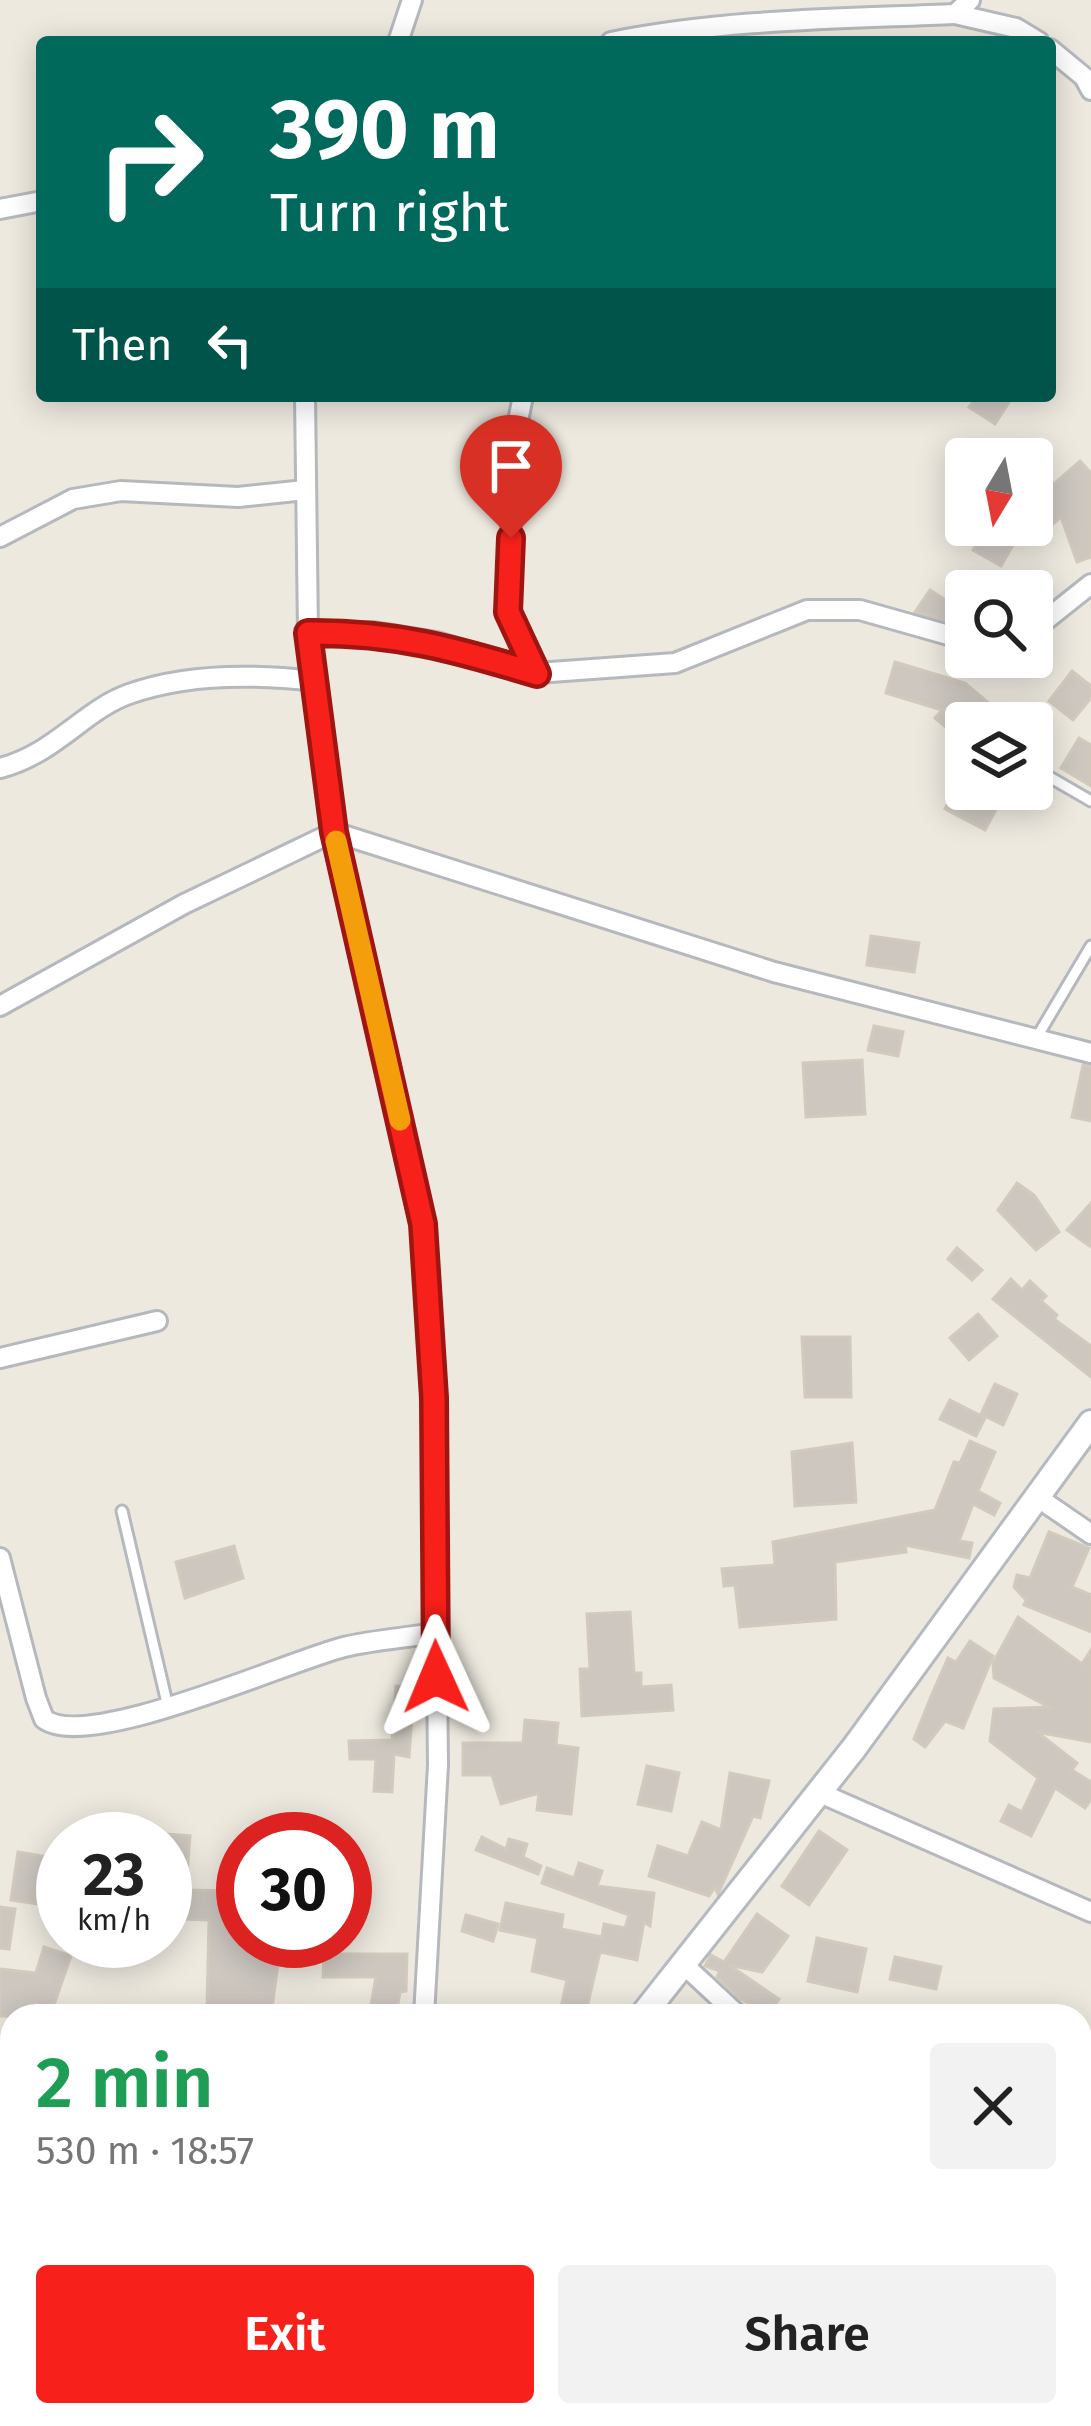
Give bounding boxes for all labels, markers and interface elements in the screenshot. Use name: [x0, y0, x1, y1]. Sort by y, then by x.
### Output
text: 390 m: [270, 79, 500, 180]
icon: right: [72, 84, 228, 240]
text: Turn right: [270, 181, 509, 245]
icon: left: [197, 312, 263, 378]
text: Then: [72, 318, 173, 372]
pin: [460, 415, 562, 538]
icon: arrive: [478, 433, 544, 499]
north arrow: [945, 438, 1053, 546]
map controls: [945, 438, 1053, 810]
button: search: [945, 570, 1053, 678]
button: layers: [945, 702, 1053, 810]
position arrow: [373, 1614, 499, 1740]
speed limit sign: 30: [216, 1812, 372, 1968]
text: 23: [83, 1839, 145, 1911]
text: km/h: [77, 1902, 151, 1938]
text: 2 min: [36, 2040, 213, 2126]
button: close: [930, 2043, 1056, 2169]
text: 530 m · 18:57: [36, 2128, 254, 2174]
button: Exit: [36, 2265, 534, 2403]
button: Share: [558, 2265, 1056, 2403]

